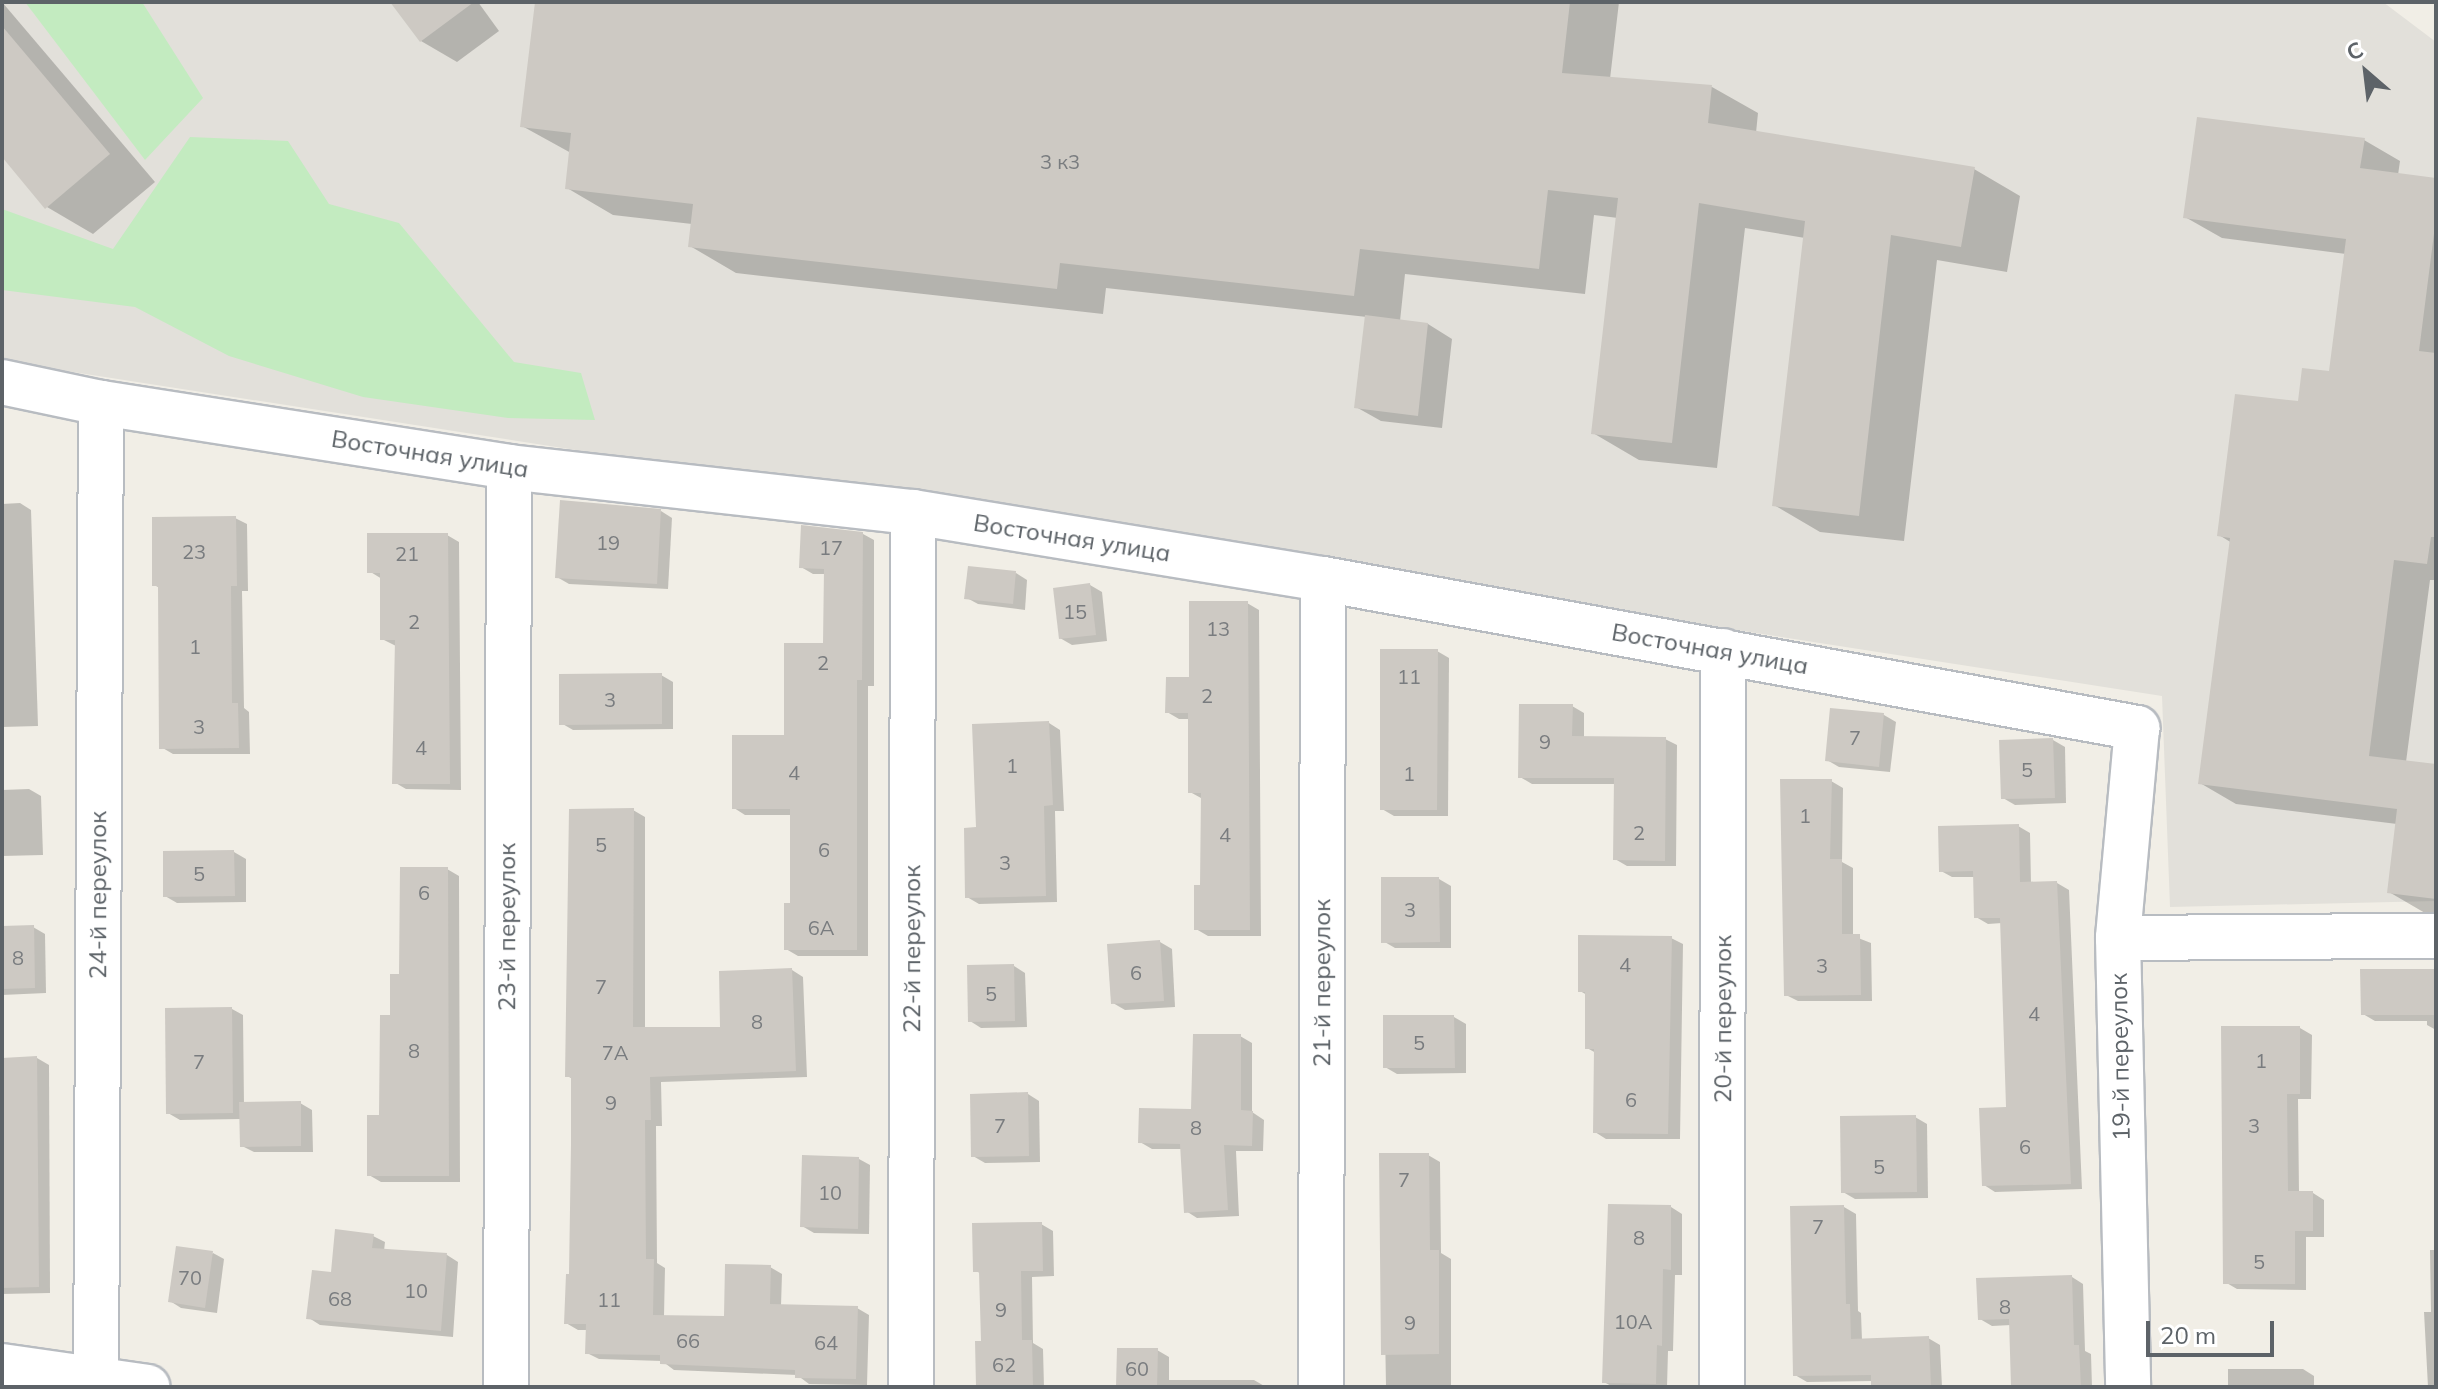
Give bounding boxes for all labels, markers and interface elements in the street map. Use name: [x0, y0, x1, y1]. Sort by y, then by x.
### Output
north arrow: [2326, 32, 2406, 112]
text: С: [2341, 35, 2368, 67]
house number: 3 к3: [1040, 149, 1080, 173]
street label: Восточная улица: [329, 424, 531, 484]
street label: Восточная улица: [971, 508, 1173, 568]
house number: 19: [596, 530, 620, 554]
house number: 17: [819, 535, 843, 559]
house number: 23: [182, 539, 206, 563]
house number: 21: [395, 541, 419, 565]
house number: 15: [1063, 599, 1087, 623]
house number: 2: [408, 609, 420, 633]
house number: 13: [1206, 616, 1230, 640]
street label: Восточная улица: [1609, 618, 1811, 680]
house number: 1: [189, 634, 201, 658]
house number: 2: [817, 650, 829, 674]
house number: 11: [1397, 664, 1421, 688]
house number: 2: [1201, 683, 1213, 707]
house number: 3: [604, 687, 616, 711]
house number: 3: [193, 714, 205, 738]
house number: 7: [1849, 725, 1861, 749]
house number: 9: [1539, 729, 1551, 753]
house number: 4: [415, 735, 427, 759]
house number: 1: [1006, 753, 1018, 777]
house number: 5: [2021, 757, 2033, 781]
house number: 4: [788, 760, 800, 784]
house number: 1: [1403, 761, 1415, 785]
house number: 1: [1799, 803, 1811, 827]
street label: 24-й переулок: [84, 811, 112, 979]
house number: 2: [1633, 820, 1645, 844]
house number: 4: [1219, 822, 1231, 846]
house number: 5: [595, 832, 607, 856]
house number: 6: [818, 837, 830, 861]
street label: 23-й переулок: [493, 843, 521, 1011]
house number: 3: [999, 850, 1011, 874]
house number: 5: [193, 861, 205, 885]
street label: 22-й переулок: [898, 865, 926, 1033]
house number: 6: [418, 880, 430, 904]
house number: 3: [1404, 897, 1416, 921]
street label: 21-й переулок: [1308, 899, 1336, 1067]
house number: 6А: [808, 915, 834, 939]
street label: 20-й переулок: [1709, 935, 1737, 1103]
house number: 8: [12, 945, 24, 969]
house number: 4: [1619, 952, 1631, 976]
house number: 3: [1816, 953, 1828, 977]
house number: 6: [1130, 960, 1142, 984]
street label: 19-й переулок: [2104, 973, 2136, 1141]
house number: 7: [595, 974, 607, 998]
house number: 5: [985, 981, 997, 1005]
house number: 4: [2028, 1001, 2040, 1025]
house number: 8: [751, 1009, 763, 1033]
house number: 5: [1413, 1030, 1425, 1054]
house number: 8: [408, 1038, 420, 1062]
house number: 7А: [602, 1040, 628, 1064]
house number: 1: [2255, 1048, 2267, 1072]
house number: 7: [193, 1049, 205, 1073]
house number: 6: [1625, 1087, 1637, 1111]
house number: 9: [605, 1090, 617, 1114]
house number: 7: [994, 1113, 1006, 1137]
house number: 3: [2248, 1113, 2260, 1137]
house number: 8: [1190, 1115, 1202, 1139]
house number: 6: [2019, 1134, 2031, 1158]
house number: 5: [1873, 1154, 1885, 1178]
house number: 7: [1398, 1167, 1410, 1191]
house number: 10: [818, 1180, 842, 1204]
house number: 7: [1812, 1214, 1824, 1238]
house number: 8: [1633, 1225, 1645, 1249]
house number: 5: [2253, 1249, 2265, 1273]
house number: 70: [178, 1265, 202, 1289]
house number: 10: [404, 1278, 428, 1302]
house number: 68: [328, 1286, 352, 1310]
house number: 11: [597, 1287, 621, 1311]
house number: 8: [1999, 1294, 2011, 1318]
house number: 9: [995, 1297, 1007, 1321]
scale bar: [2150, 1305, 2278, 1355]
house number: 10А: [1614, 1309, 1652, 1333]
house number: 9: [1404, 1310, 1416, 1334]
text: 20 m: [2160, 1320, 2216, 1350]
house number: 66: [676, 1328, 700, 1352]
house number: 64: [814, 1330, 838, 1354]
house number: 62: [992, 1352, 1016, 1376]
house number: 60: [1125, 1356, 1149, 1380]

